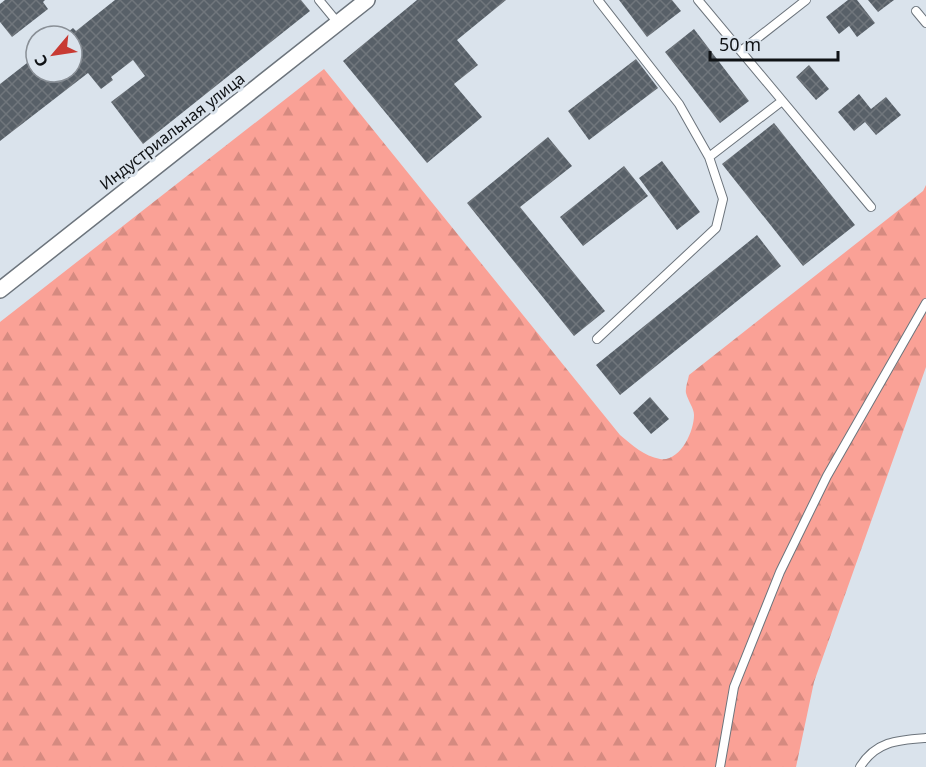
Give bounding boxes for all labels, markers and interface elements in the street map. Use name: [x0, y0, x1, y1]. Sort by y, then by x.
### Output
north arrow: [24, 24, 84, 84]
scale bar: [710, 24, 838, 62]
text: 50 m: [719, 32, 761, 56]
text: С: [29, 51, 53, 71]
street label: Индустриальная улица: [95, 67, 249, 195]

